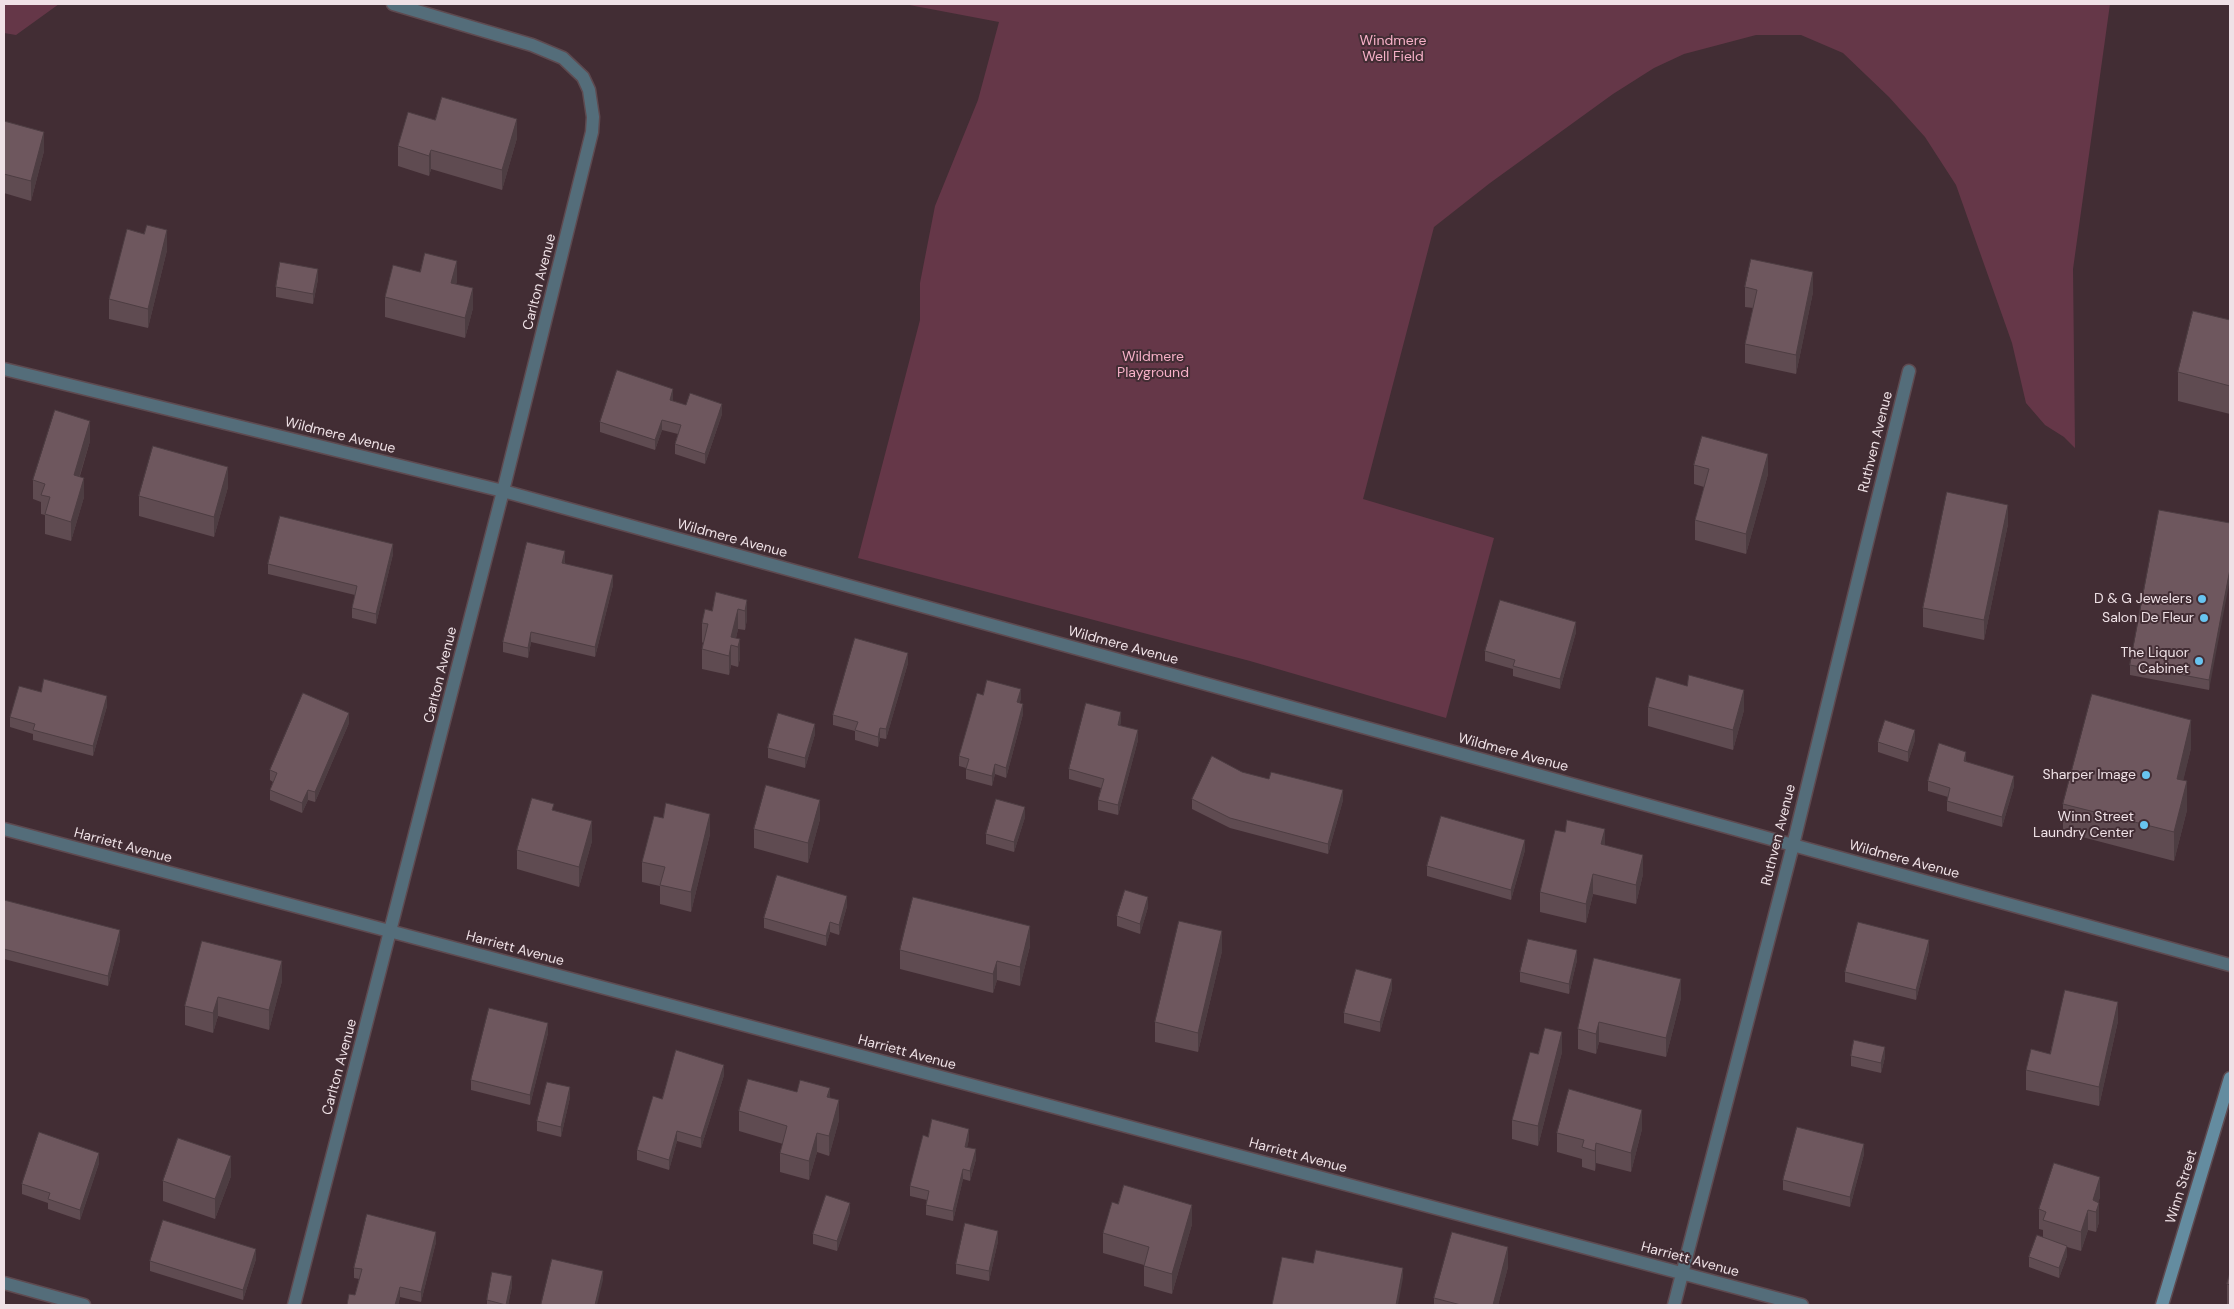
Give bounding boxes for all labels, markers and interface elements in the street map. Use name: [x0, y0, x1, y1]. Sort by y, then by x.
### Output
park label: Windmere Well Field: [1359, 33, 1427, 65]
street label: Carlton Avenue: [520, 232, 560, 332]
park label: Wildmere Playground: [1117, 349, 1189, 382]
street label: Ruthven Avenue: [1855, 389, 1897, 495]
street label: Wildmere Avenue: [283, 414, 397, 458]
street label: Wildmere Avenue: [675, 516, 789, 562]
place label: D & G Jewelers: [2094, 591, 2192, 607]
marker: D & G Jewelers: [2196, 593, 2208, 605]
place label: Salon De Fleur: [2102, 610, 2194, 626]
marker: Salon De Fleur: [2198, 612, 2210, 624]
street label: Wildmere Avenue: [1066, 623, 1180, 669]
street label: Carlton Avenue: [421, 625, 461, 725]
place label: The Liquor Cabinet: [2120, 645, 2189, 678]
marker: The Liquor Cabinet: [2193, 655, 2205, 667]
street label: Wildmere Avenue: [1456, 730, 1570, 776]
place label: Sharper Image: [2043, 767, 2136, 783]
marker: Sharper Image: [2140, 769, 2152, 781]
street label: Ruthven Avenue: [1758, 782, 1800, 888]
place label: Winn Street Laundry Center: [2033, 809, 2134, 842]
marker: Winn Street Laundry Center: [2138, 819, 2150, 831]
street label: Harriett Avenue: [72, 825, 174, 867]
street label: Wildmere Avenue: [1847, 837, 1961, 883]
street label: Harriett Avenue: [464, 928, 566, 970]
street label: Carlton Avenue: [319, 1017, 361, 1117]
street label: Harriett Avenue: [856, 1032, 958, 1074]
street label: Harriett Avenue: [1247, 1135, 1349, 1177]
street label: Winn Street: [2163, 1148, 2201, 1226]
street label: Harriett Avenue: [1639, 1239, 1741, 1281]

